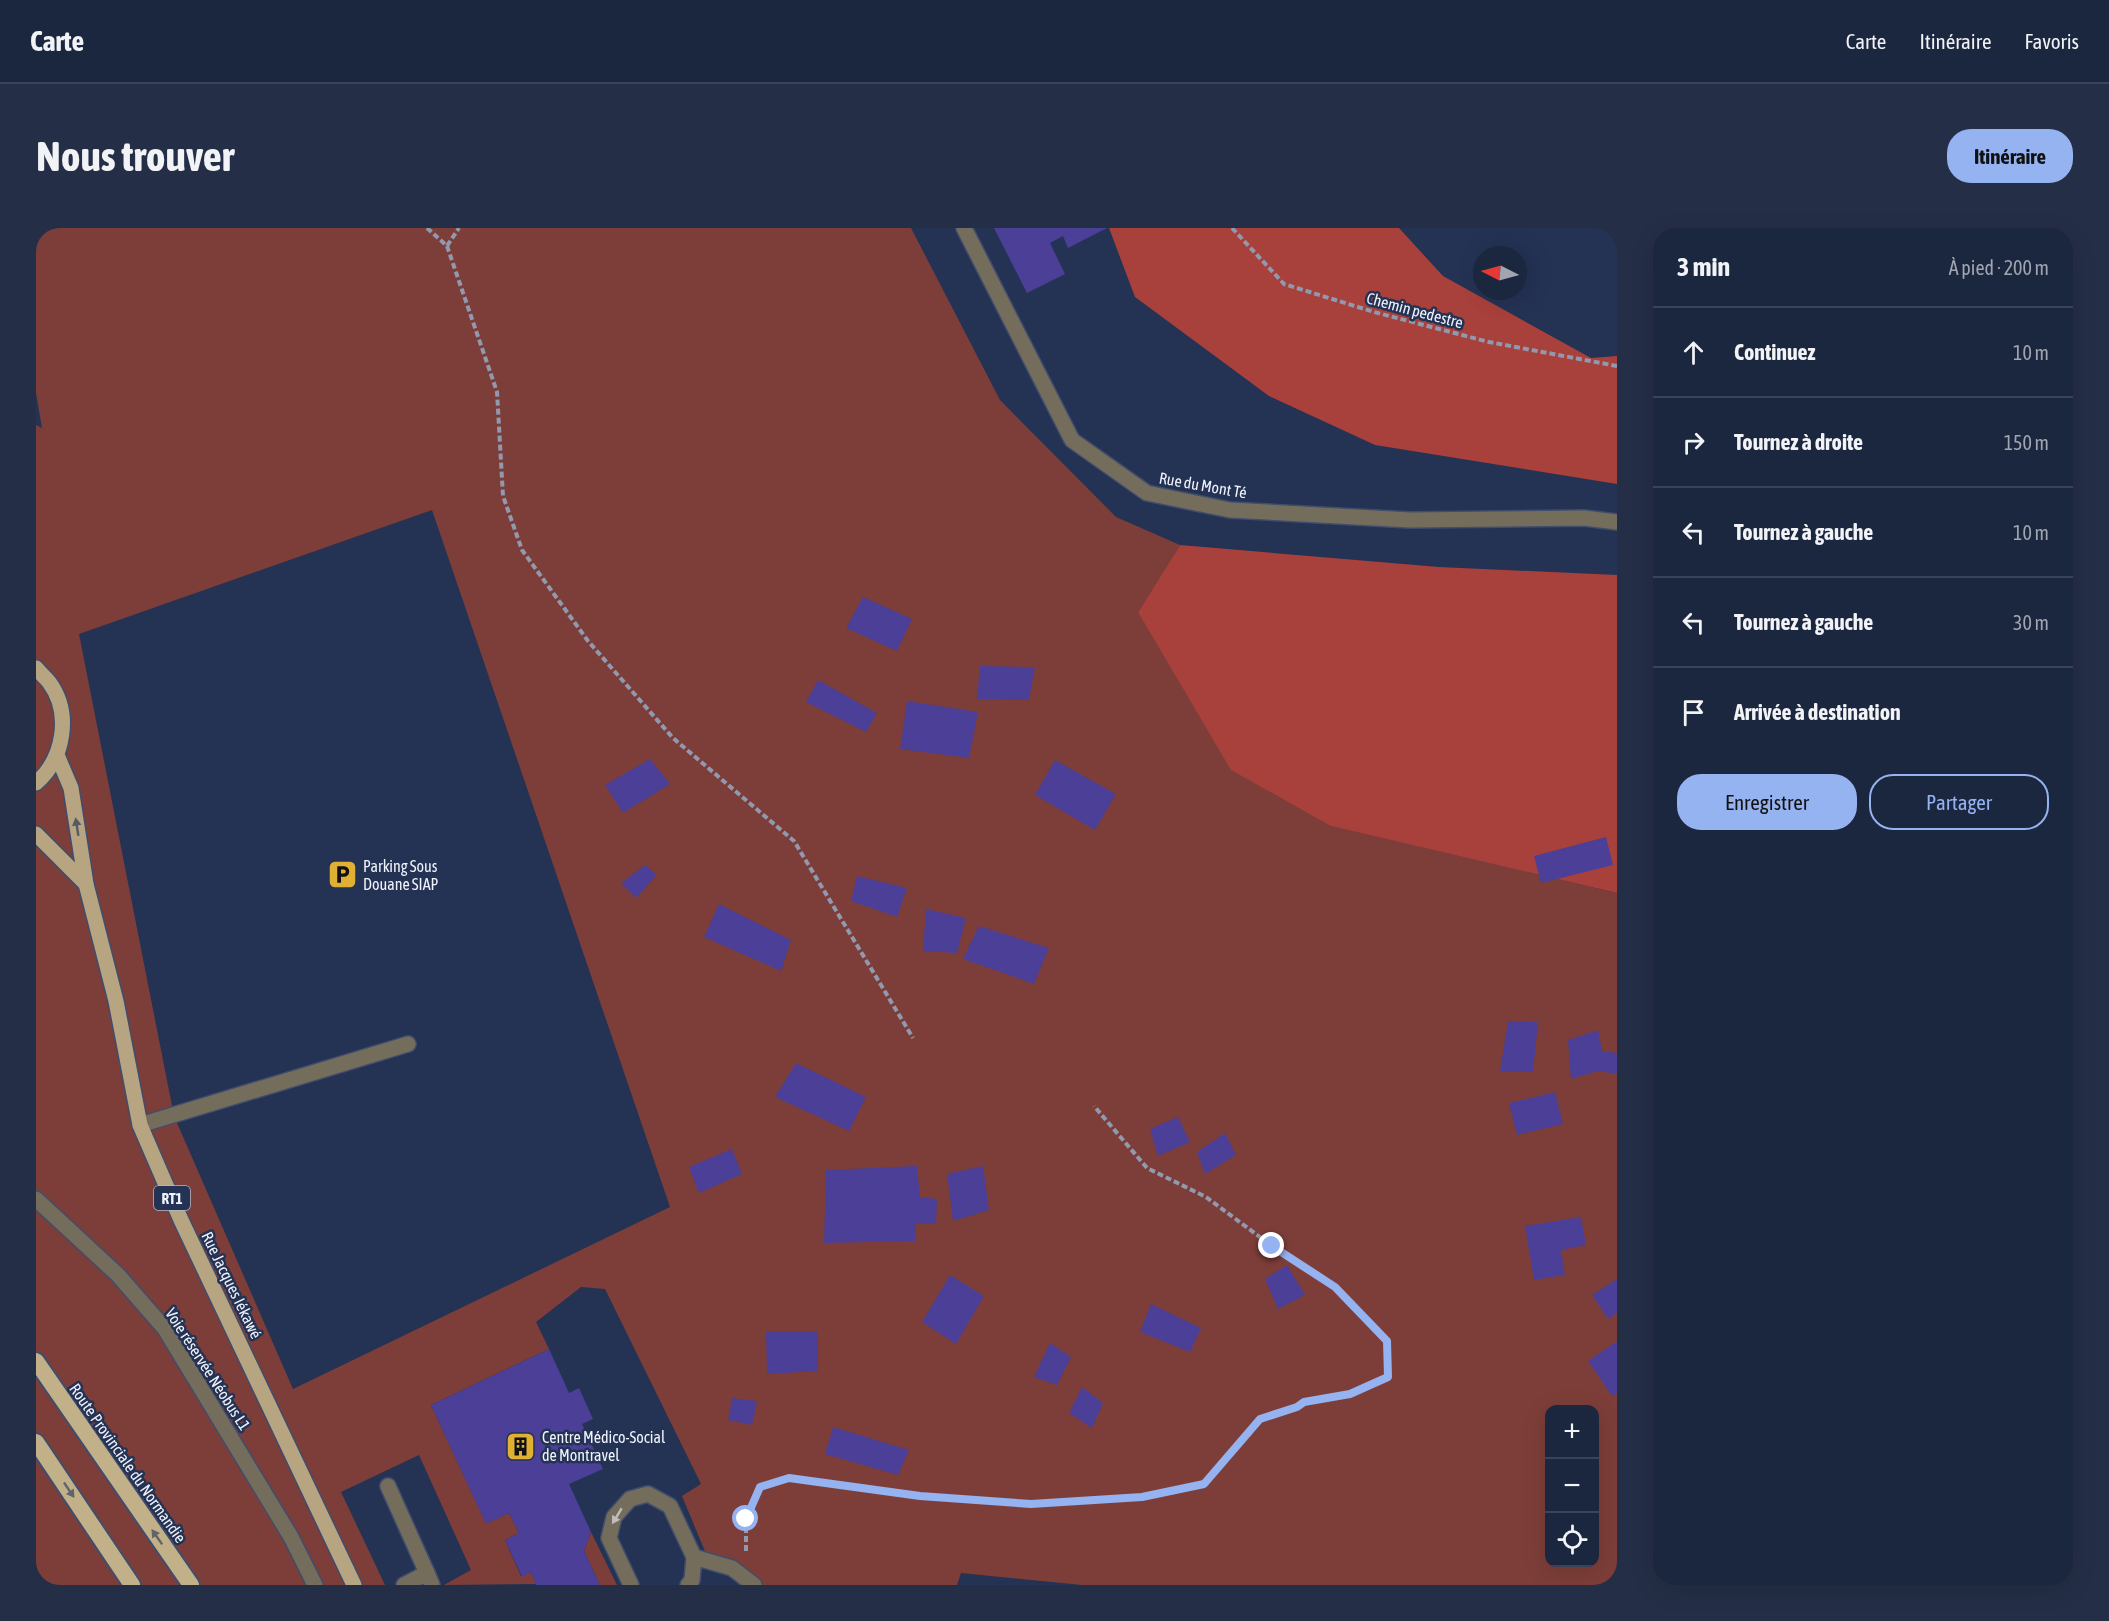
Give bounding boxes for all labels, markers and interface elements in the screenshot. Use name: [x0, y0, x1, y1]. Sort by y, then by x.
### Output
text: Carte: [30, 25, 84, 57]
text: Carte: [1846, 29, 1886, 53]
text: Itinéraire: [1919, 29, 1991, 53]
text: Favoris: [2024, 29, 2079, 53]
button: Itinéraire: [1947, 129, 2073, 183]
text: Nous trouver: [36, 132, 234, 180]
north arrow: [1473, 246, 1527, 300]
text: 3 min: [1677, 252, 1730, 282]
text: À pied · 200 m: [1949, 256, 2049, 279]
street label: Chemin pedestre: [1364, 288, 1465, 333]
icon: ahead: [1677, 336, 1710, 369]
text: Continuez: [1734, 339, 1816, 365]
text: 10 m: [2013, 341, 2049, 364]
icon: right: [1677, 426, 1710, 459]
text: Tournez à droite: [1734, 429, 1863, 455]
text: 150 m: [2004, 431, 2049, 454]
street label: Rue du Mont Té: [1158, 468, 1248, 502]
icon: left: [1677, 516, 1710, 549]
text: Tournez à gauche: [1734, 519, 1873, 545]
text: 10 m: [2013, 521, 2049, 544]
icon: left: [1677, 606, 1710, 639]
text: Tournez à gauche: [1734, 609, 1873, 635]
text: 30 m: [2013, 611, 2049, 634]
icon: arrive: [1677, 696, 1710, 729]
text: Arrivée à destination: [1734, 699, 1901, 725]
button: Enregistrer: [1677, 774, 1857, 830]
button: Partager: [1869, 774, 2049, 830]
one-way arrow: [72, 817, 81, 836]
place label: Parking Sous Douane SIAP: [363, 857, 439, 893]
parking icon: Parking Sous Douane SIAP: [326, 859, 358, 891]
road number: RT1: [154, 1186, 190, 1210]
street label: Rue Jacques Iékawé: [197, 1229, 266, 1342]
route end: [1258, 1232, 1284, 1258]
street label: Voie réservée Néobus L1: [162, 1305, 254, 1433]
street label: Route Provinciale du Normandie: [66, 1380, 190, 1546]
map controls: [1545, 1405, 1599, 1567]
button: +: [1545, 1405, 1599, 1459]
place label: Centre Médico-Social de Montravel: [542, 1428, 666, 1464]
building icon: Centre Médico-Social de Montravel: [505, 1430, 537, 1462]
button: −: [1545, 1459, 1599, 1513]
one-way arrow: [63, 1482, 74, 1499]
route start: [732, 1505, 758, 1531]
one-way arrow: [612, 1508, 622, 1525]
button: locate: [1545, 1513, 1599, 1567]
one-way arrow: [152, 1529, 163, 1545]

